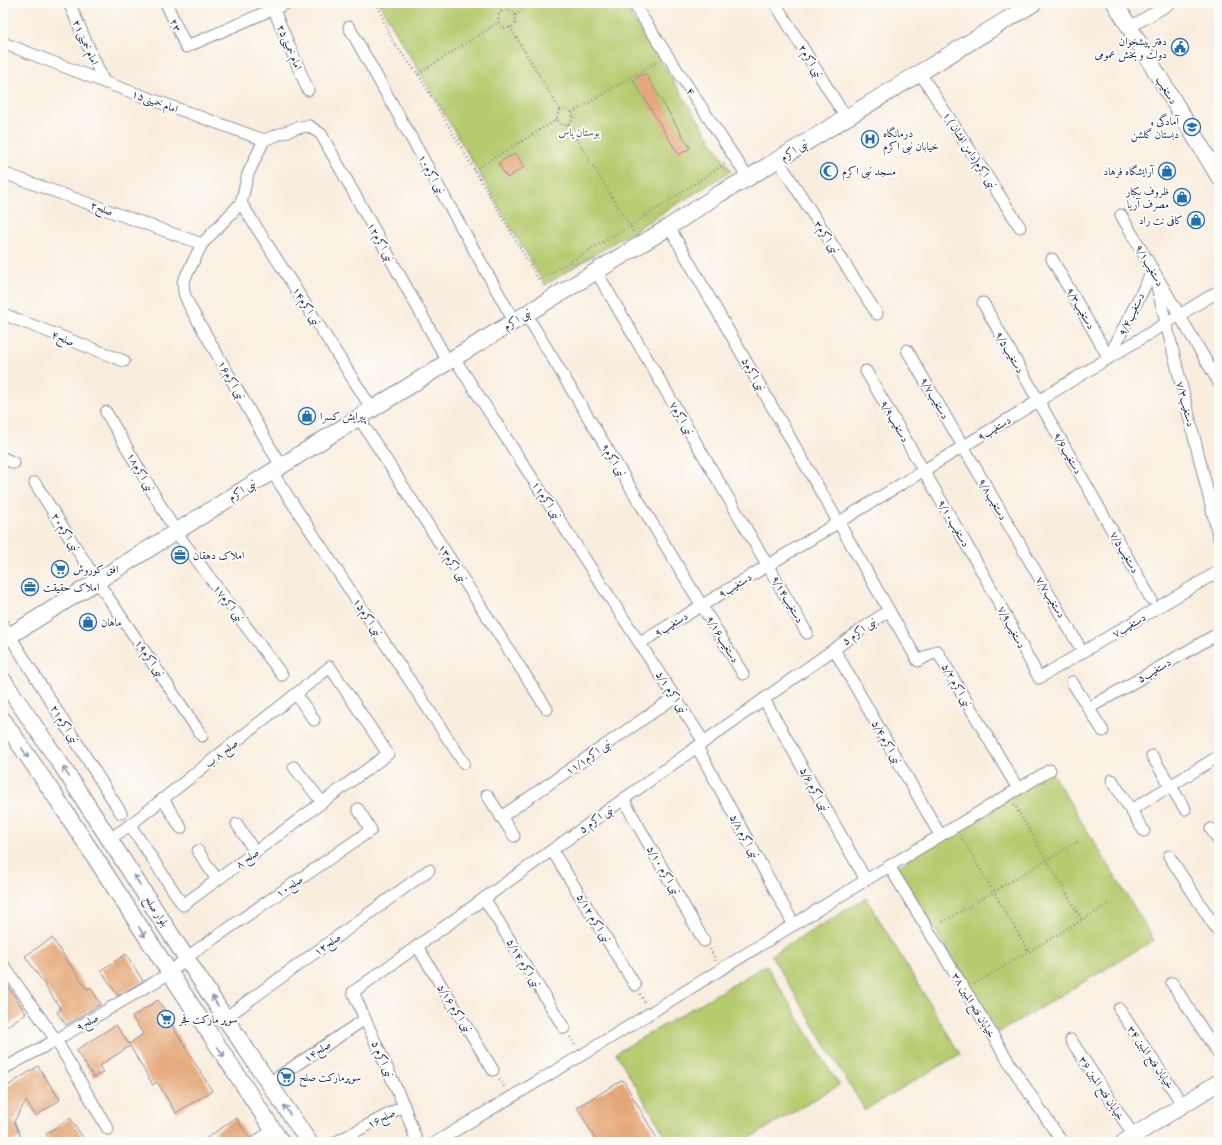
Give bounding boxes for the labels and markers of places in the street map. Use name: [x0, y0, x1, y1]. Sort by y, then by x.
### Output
place label: دفتر پیشخوان دولت و بخش عمومی: [1095, 35, 1167, 62]
public building icon: دفتر پیشخوان دولت و بخش عمومی: [1170, 37, 1190, 57]
place label: آمادگی و دبستان گلشن: [1131, 113, 1181, 143]
school or university icon: آمادگی و دبستان گلشن: [1182, 117, 1202, 137]
place label: درمانگاه خیابان نبی اکرم: [883, 126, 939, 156]
hospital icon: درمانگاه خیابان نبی اکرم: [860, 129, 880, 149]
mosque icon: مسجد نبی اکرم: [819, 161, 839, 181]
shop icon: آرایشگاه فرهاد: [1157, 161, 1177, 181]
place label: آرایشگاه فرهاد: [1103, 164, 1156, 179]
place label: مسجد نبی اکرم: [842, 165, 896, 181]
place label: ظروف یکبار مصرف آریا: [1125, 185, 1169, 212]
shop icon: ظروف یکبار مصرف آریا: [1172, 187, 1192, 207]
shop icon: کافی نت راد: [1186, 210, 1206, 230]
place label: کافی نت راد: [1139, 214, 1183, 227]
shop icon: پیرایش کسرا: [297, 406, 317, 426]
place label: پیرایش کسرا: [320, 410, 367, 424]
office icon: املاک دهقان: [170, 545, 190, 565]
place label: املاک دهقان: [193, 549, 244, 562]
supermarket icon: افق کوروش: [50, 559, 70, 579]
place label: افق کوروش: [73, 563, 118, 576]
office icon: املاک حقیقت: [20, 577, 40, 597]
place label: املاک حقیقت: [43, 581, 99, 594]
shop icon: ماهان: [78, 612, 98, 632]
place label: ماهان: [101, 616, 122, 629]
supermarket icon: سوپر مارکت فجر: [156, 1009, 176, 1029]
place label: سوپر مارکت فجر: [178, 1013, 237, 1027]
supermarket icon: سوپرمارکت صلح: [276, 1067, 296, 1087]
place label: سوپرمارکت صلح: [299, 1071, 361, 1088]

